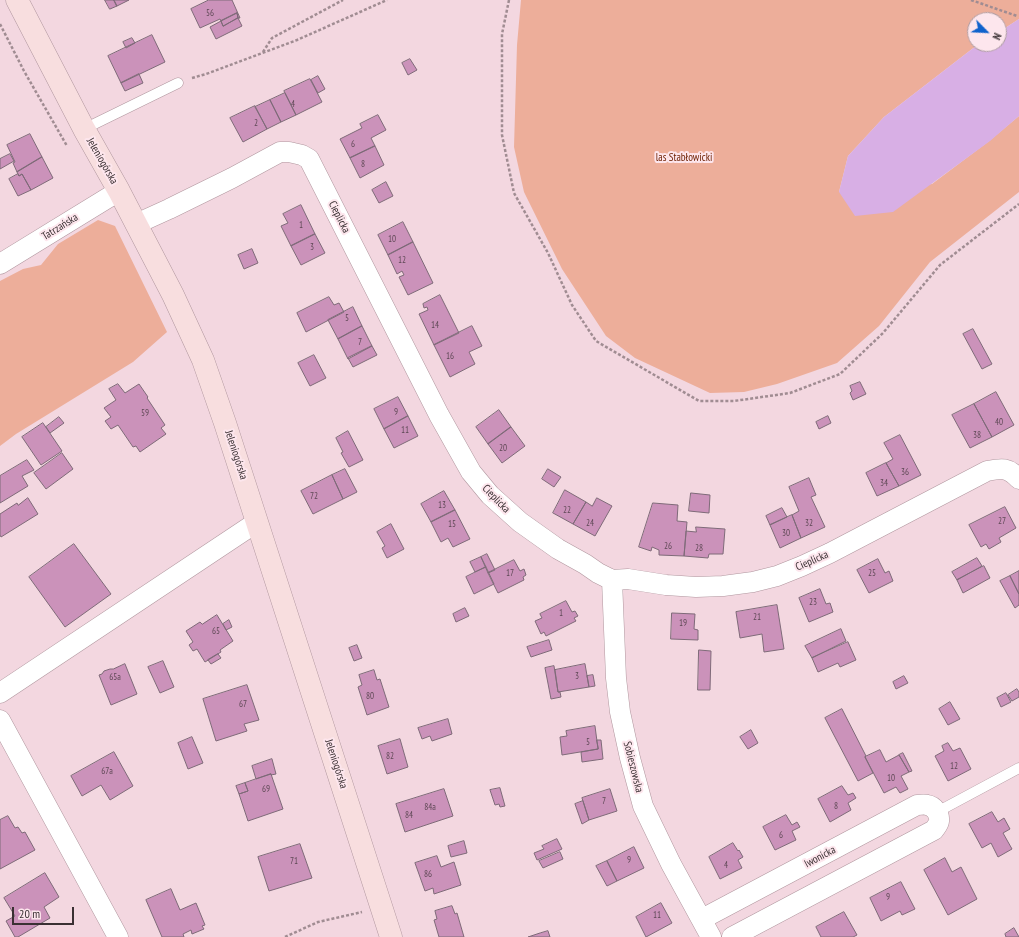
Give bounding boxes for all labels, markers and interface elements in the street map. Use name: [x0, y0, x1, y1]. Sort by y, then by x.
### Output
house number: 56: [206, 8, 214, 18]
north arrow: [967, 12, 1007, 52]
text: N: [989, 31, 1005, 42]
house number: 4: [291, 99, 295, 109]
house number: 2: [254, 118, 258, 128]
street label: Jeleniogórska: [83, 136, 121, 186]
house number: 6: [351, 139, 355, 149]
park label: las Stabłowicki: [656, 151, 712, 165]
house number: 8: [361, 159, 365, 169]
street label: Cieplicka: [325, 199, 353, 235]
street label: Tatrzańska: [40, 211, 80, 243]
house number: 1: [299, 220, 303, 230]
house number: 10: [388, 234, 396, 244]
house number: 3: [310, 242, 314, 252]
house number: 12: [398, 255, 406, 265]
house number: 5: [345, 313, 349, 323]
house number: 14: [431, 320, 439, 330]
house number: 7: [358, 337, 362, 347]
house number: 16: [446, 351, 454, 361]
house number: 9: [394, 407, 398, 417]
house number: 59: [141, 408, 149, 418]
house number: 40: [995, 417, 1003, 427]
house number: 11: [401, 425, 409, 435]
street label: Jeleniogórska: [222, 429, 250, 481]
house number: 38: [973, 430, 981, 440]
house number: 20: [499, 443, 507, 453]
house number: 36: [901, 467, 909, 477]
house number: 34: [880, 478, 888, 488]
street label: Cieplicka: [479, 482, 513, 516]
house number: 72: [310, 491, 318, 501]
house number: 13: [438, 500, 446, 510]
house number: 22: [563, 505, 571, 515]
house number: 27: [998, 516, 1006, 526]
house number: 24: [586, 518, 594, 528]
house number: 32: [805, 518, 813, 528]
house number: 15: [448, 519, 456, 529]
house number: 30: [782, 528, 790, 538]
house number: 26: [664, 541, 672, 551]
house number: 28: [695, 543, 703, 553]
street label: Cieplicka: [794, 548, 830, 574]
house number: 17: [506, 568, 514, 578]
house number: 25: [868, 568, 876, 578]
house number: 23: [809, 597, 817, 607]
house number: 1: [559, 608, 563, 618]
house number: 21: [753, 612, 761, 622]
house number: 19: [679, 618, 687, 628]
house number: 65: [212, 626, 220, 636]
house number: 3: [575, 671, 579, 681]
house number: 65a: [109, 672, 121, 682]
house number: 80: [366, 691, 374, 701]
house number: 67: [239, 699, 247, 709]
house number: 5: [586, 737, 590, 747]
street label: Jeleniogórska: [322, 738, 350, 790]
street label: Sobieszowska: [620, 740, 646, 794]
house number: 82: [386, 751, 394, 761]
house number: 12: [950, 761, 958, 771]
house number: 67a: [101, 766, 113, 776]
house number: 10: [887, 773, 895, 783]
house number: 69: [262, 784, 270, 794]
house number: 7: [602, 796, 606, 806]
house number: 8: [834, 801, 838, 811]
house number: 84a: [424, 802, 436, 812]
house number: 84: [405, 810, 413, 820]
house number: 6: [779, 830, 783, 840]
street label: Iwonicka: [802, 843, 838, 871]
house number: 9: [627, 855, 631, 865]
house number: 71: [290, 856, 298, 866]
house number: 4: [724, 860, 728, 870]
house number: 86: [424, 869, 432, 879]
house number: 9: [886, 892, 890, 902]
scale bar: [14, 899, 76, 925]
text: 20 m: [19, 906, 40, 921]
house number: 11: [653, 910, 661, 920]

